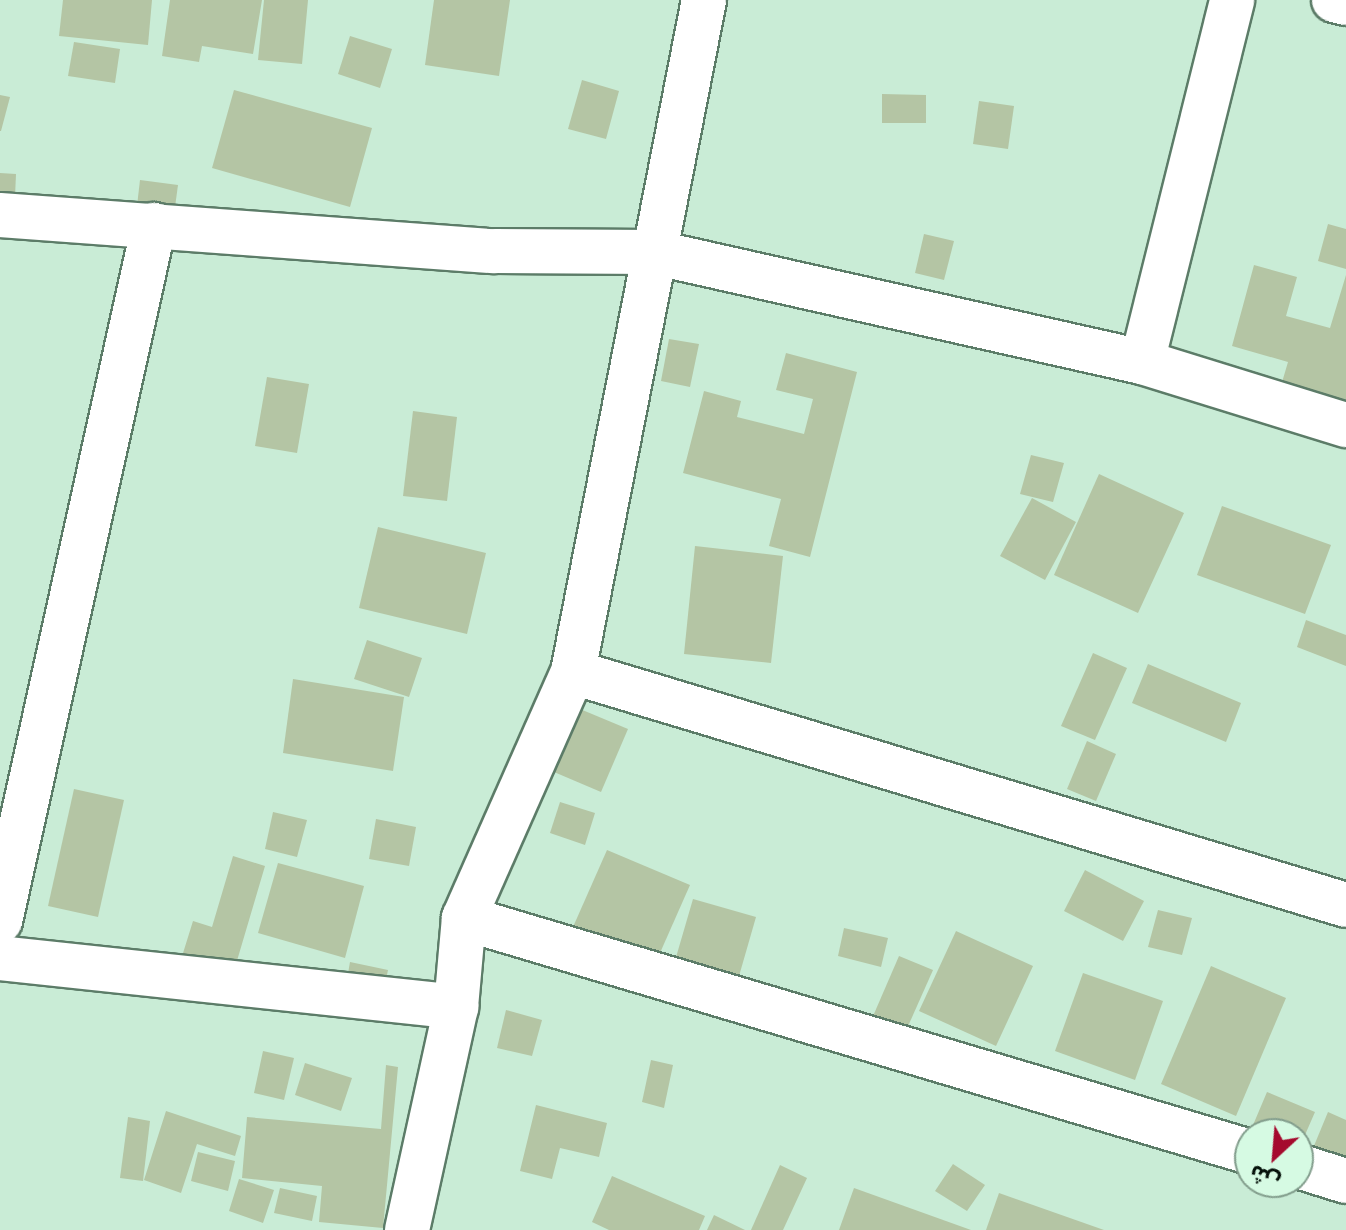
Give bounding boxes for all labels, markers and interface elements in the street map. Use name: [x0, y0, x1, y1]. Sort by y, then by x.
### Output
north arrow: [1234, 1118, 1314, 1198]
text: ش: [1245, 1159, 1284, 1196]

